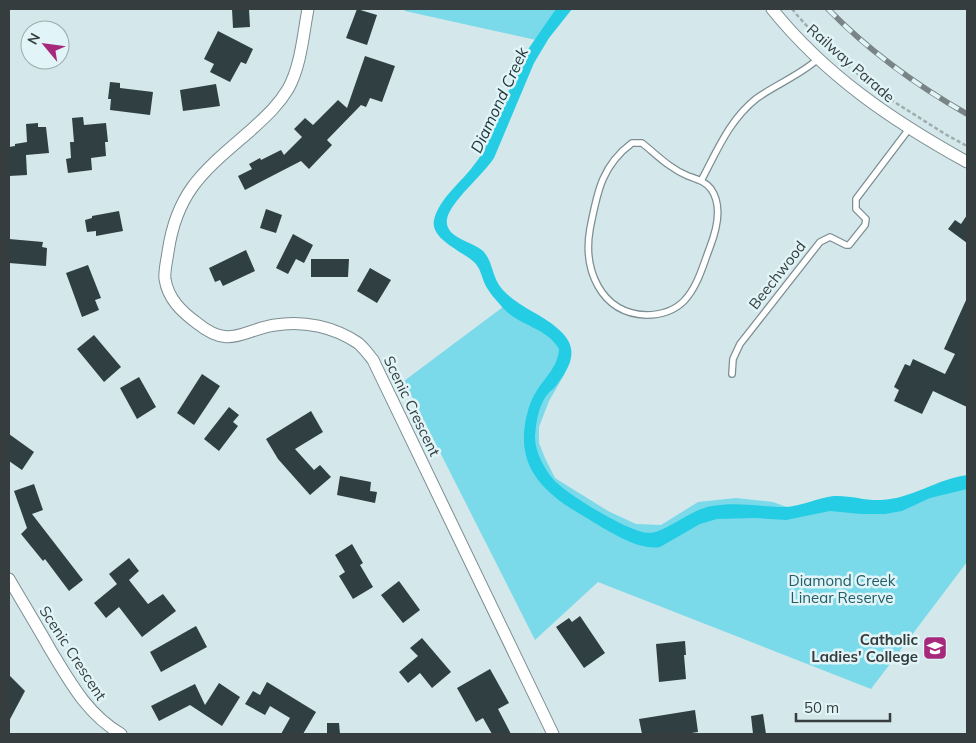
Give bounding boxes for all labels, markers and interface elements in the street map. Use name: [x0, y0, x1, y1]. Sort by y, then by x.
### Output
north arrow: [20, 20, 70, 70]
street label: Railway Parade: [803, 20, 899, 106]
text: N: [23, 30, 44, 48]
water label: Diamond Creek: [466, 43, 532, 156]
street label: Beechwood: [744, 237, 810, 313]
street label: Scenic Crescent: [380, 353, 444, 459]
park label: Diamond Creek Linear Reserve: [789, 571, 896, 607]
street label: Scenic Crescent: [35, 602, 111, 704]
place label: Catholic Ladies' College: [811, 630, 918, 666]
school or university icon: Catholic Ladies' College: [922, 635, 948, 661]
scale bar: [796, 690, 890, 722]
text: 50 m: [804, 698, 839, 717]

